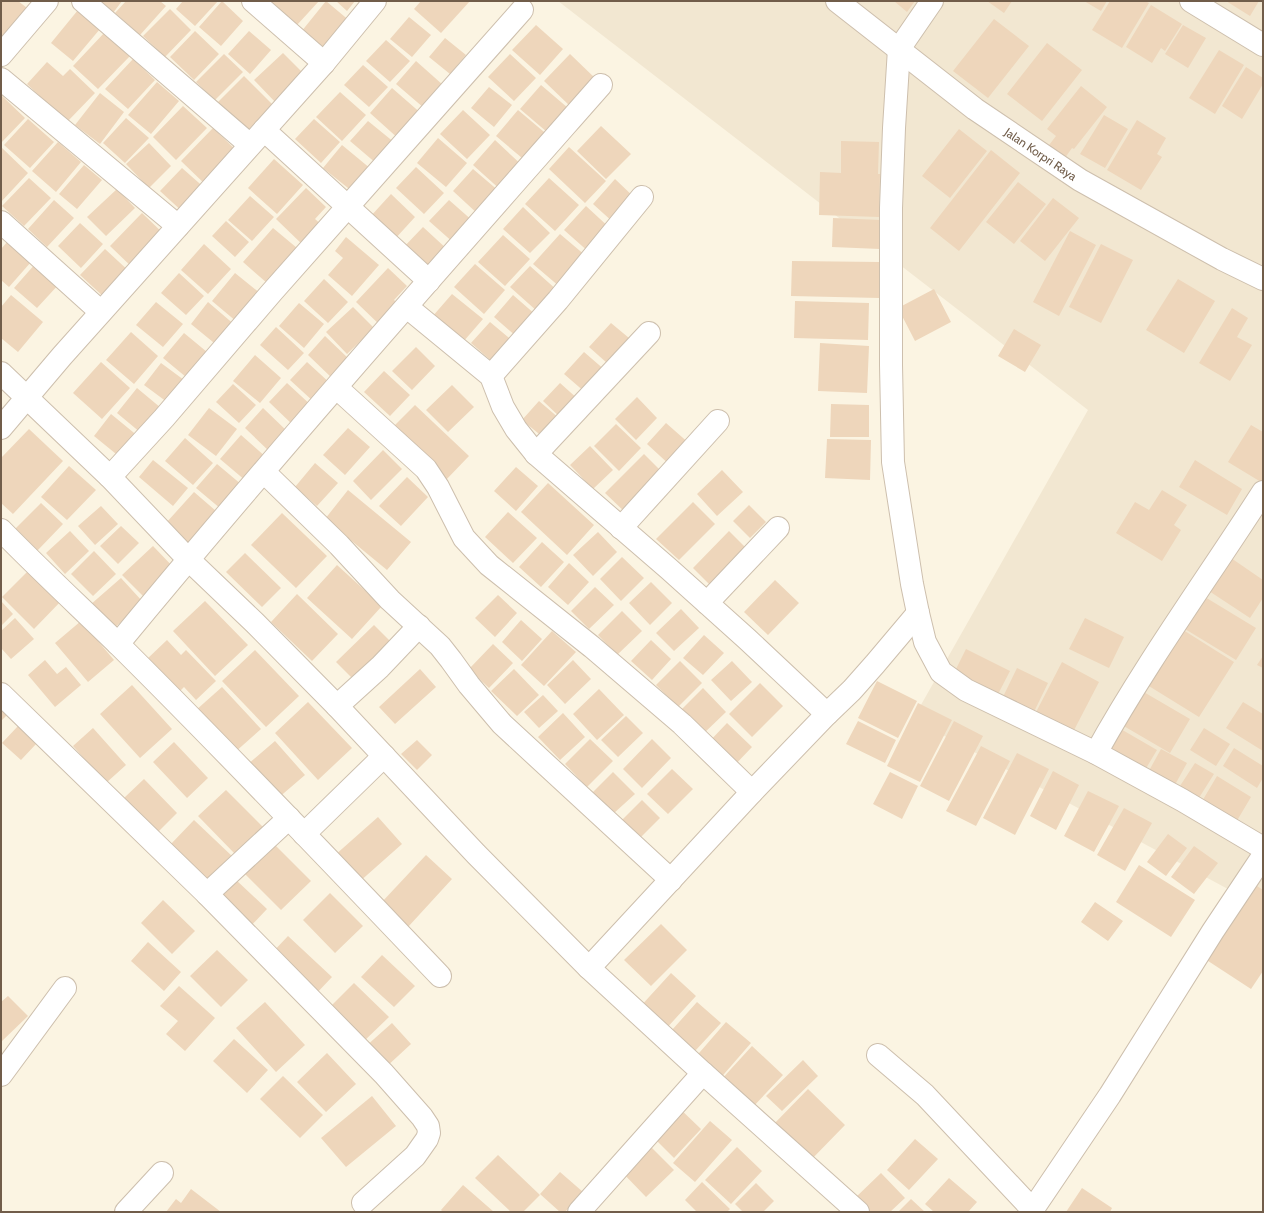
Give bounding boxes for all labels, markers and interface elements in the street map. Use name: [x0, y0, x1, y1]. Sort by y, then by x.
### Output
street label: Jalan Korpri Raya: [1001, 123, 1080, 183]

